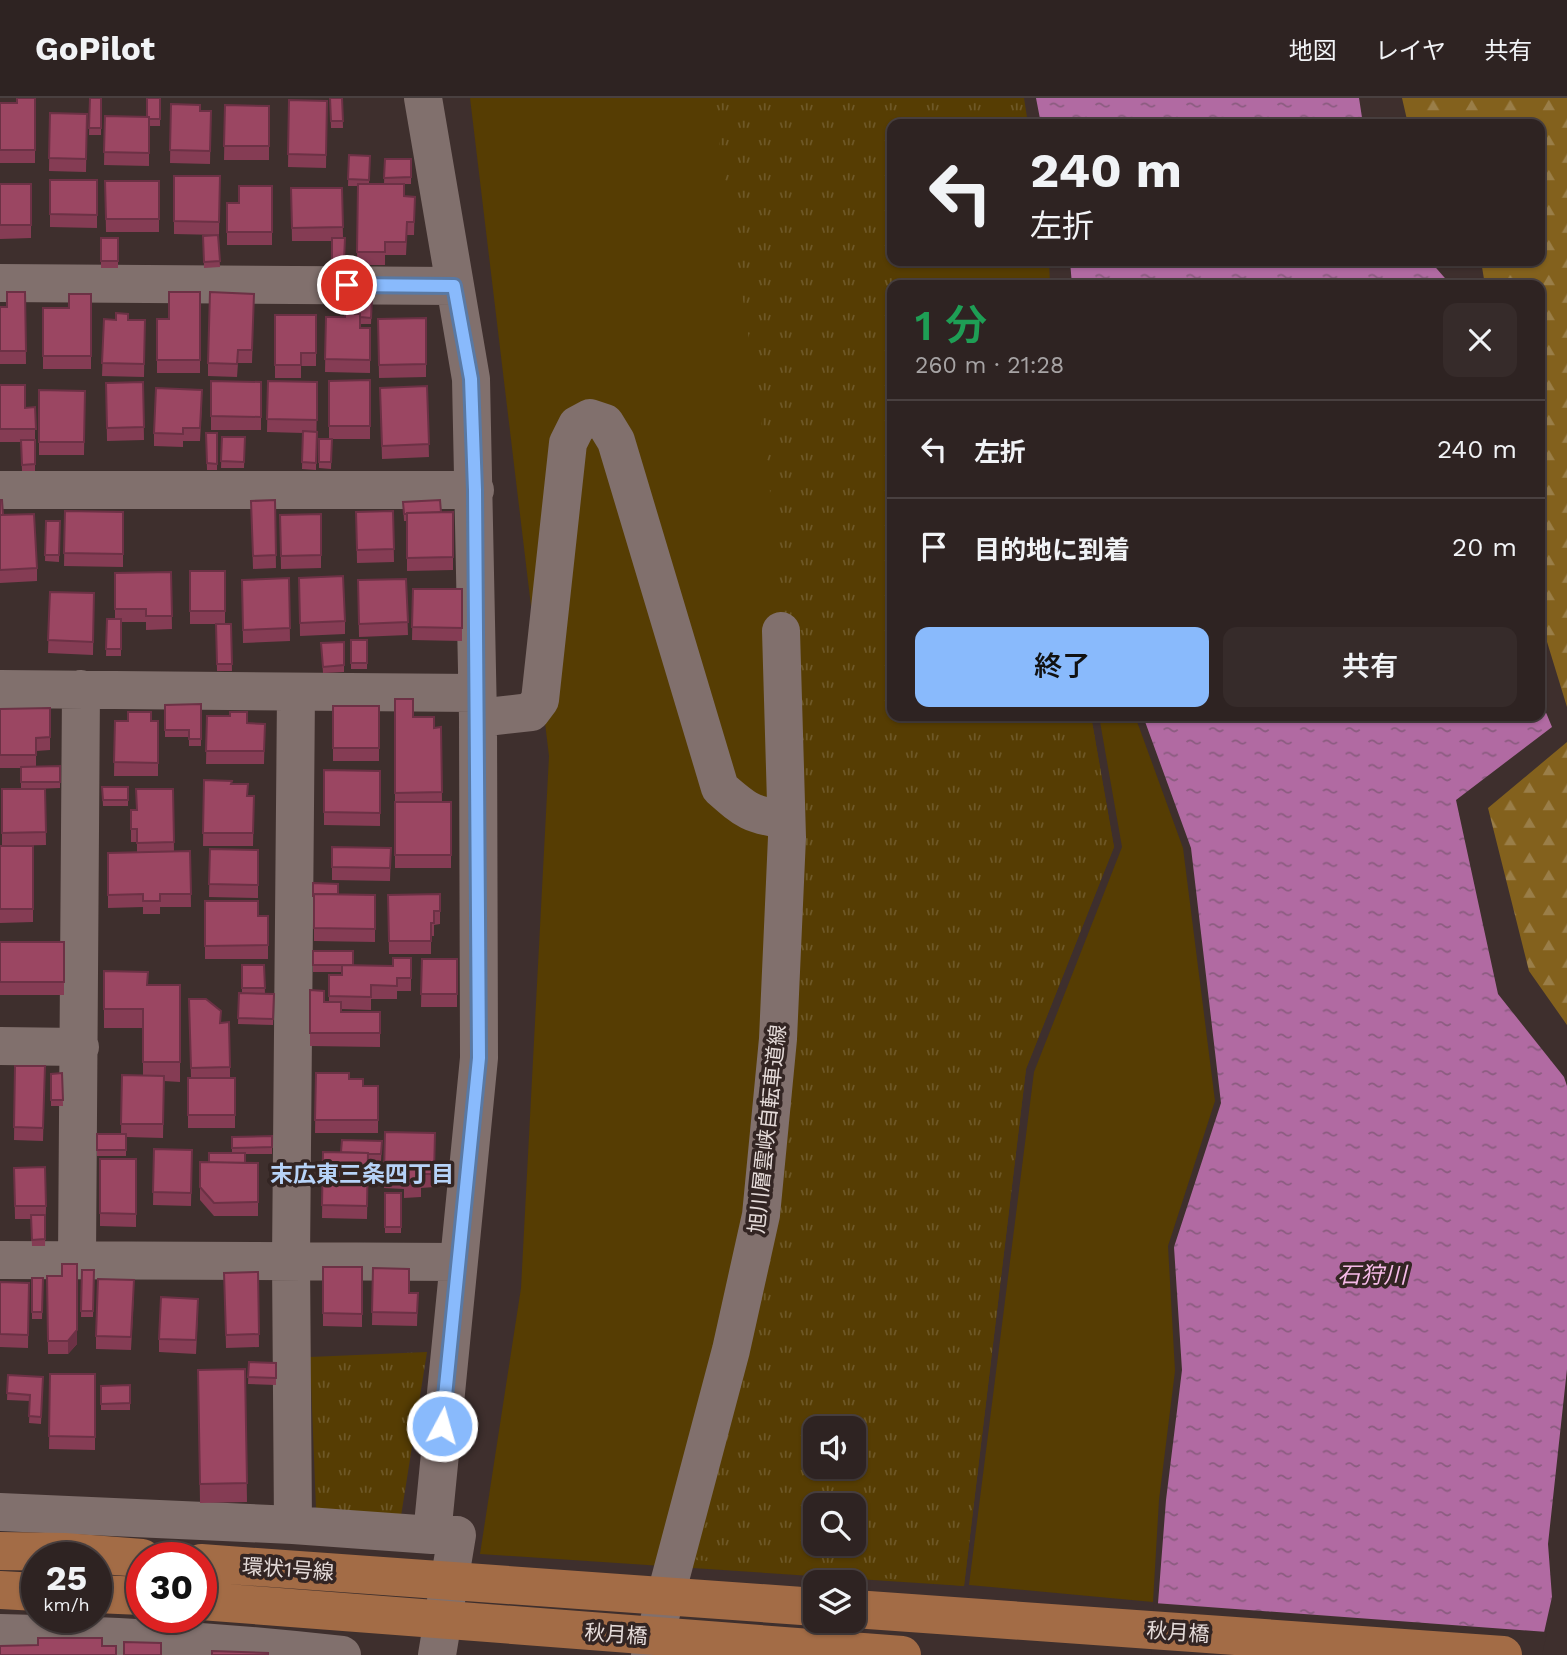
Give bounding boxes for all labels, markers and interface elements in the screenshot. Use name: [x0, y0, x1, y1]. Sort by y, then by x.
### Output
text: GoPilot: [35, 29, 155, 68]
text: 地図: [1289, 37, 1337, 65]
text: レイヤ: [1375, 37, 1446, 65]
text: 共有: [1484, 37, 1532, 65]
text: 240 m: [1030, 141, 1182, 199]
icon: left: [915, 147, 1006, 238]
text: 左折: [1030, 207, 1094, 245]
pin: [317, 255, 377, 315]
icon: arrive: [328, 266, 366, 304]
text: 1 分: [915, 301, 987, 350]
button: close: [1443, 303, 1517, 377]
text: 260 m · 21:28: [915, 352, 1064, 379]
icon: left: [915, 430, 953, 468]
text: 240 m: [1437, 434, 1517, 464]
text: 左折: [974, 437, 1026, 467]
icon: arrive: [915, 528, 953, 566]
text: 20 m: [1452, 532, 1517, 562]
text: 目的地に到着: [974, 535, 1130, 565]
button: 終了: [915, 627, 1209, 707]
button: 共有: [1223, 627, 1517, 707]
street label: 旭川層雲峡自転車道線: [744, 1023, 790, 1235]
district label: 末広東三条四丁目: [270, 1161, 454, 1188]
water label: 石狩川: [1338, 1262, 1410, 1289]
position arrow: [405, 1389, 479, 1463]
map controls: [803, 1416, 866, 1633]
button: sound: [803, 1416, 866, 1479]
button: search: [803, 1493, 866, 1556]
speed limit sign: 30: [126, 1542, 217, 1633]
street label: 環状1号線: [241, 1553, 335, 1585]
text: 25: [46, 1557, 87, 1599]
button: layers: [803, 1570, 866, 1633]
text: km/h: [43, 1594, 90, 1615]
street label: 秋月橋: [1146, 1617, 1210, 1647]
street label: 秋月橋: [584, 1619, 648, 1649]

